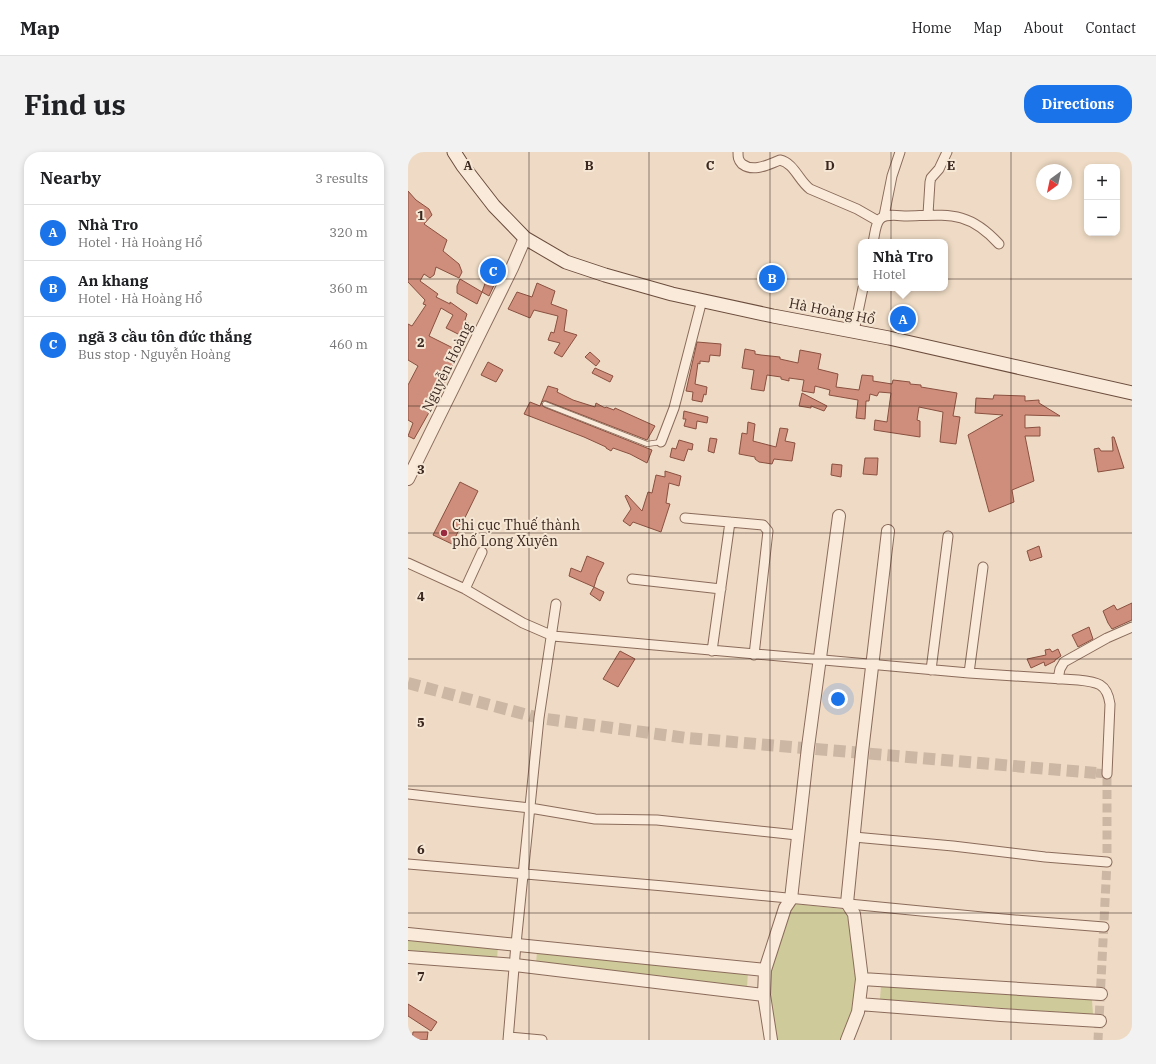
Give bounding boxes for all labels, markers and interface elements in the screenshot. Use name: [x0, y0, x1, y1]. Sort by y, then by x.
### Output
text: Map: [20, 16, 60, 40]
text: Home: [912, 19, 951, 37]
text: Map: [973, 19, 1002, 37]
text: About: [1024, 19, 1063, 37]
text: Contact: [1085, 19, 1136, 37]
button: Directions: [1024, 85, 1132, 123]
text: Find us: [24, 86, 126, 123]
text: A: [463, 157, 473, 174]
text: B: [584, 157, 594, 174]
text: C: [706, 157, 715, 174]
text: D: [825, 157, 835, 174]
text: E: [947, 157, 955, 174]
north arrow: [1036, 164, 1072, 200]
map controls: [1084, 164, 1120, 236]
button: +: [1084, 164, 1120, 200]
text: Nearby: [40, 167, 101, 189]
text: 3 results: [315, 170, 368, 187]
button: −: [1084, 200, 1120, 236]
text: 1: [417, 207, 425, 224]
text: Nhà Tro: [78, 215, 138, 234]
text: A: [48, 224, 58, 241]
text: 320 m: [329, 224, 368, 241]
text: Hotel · Hà Hoàng Hổ: [78, 234, 202, 251]
popup: [858, 239, 948, 291]
text: Nhà Tro: [873, 247, 933, 266]
pin: C: [480, 256, 506, 286]
pin: B: [759, 263, 785, 293]
text: Hotel: [873, 266, 906, 283]
text: An khang: [78, 271, 148, 290]
text: B: [48, 280, 58, 297]
text: 360 m: [329, 280, 368, 297]
text: Hotel · Hà Hoàng Hổ: [78, 290, 202, 307]
street label: Hà Hoàng Hổ: [787, 294, 877, 328]
pin: A: [890, 304, 916, 334]
street label: Nguyễn Hoàng: [418, 319, 477, 415]
text: ngã 3 cầu tôn đức thắng: [78, 327, 252, 346]
text: 2: [417, 334, 425, 351]
text: C: [49, 336, 57, 353]
text: 460 m: [329, 336, 368, 353]
text: Bus stop · Nguyễn Hoàng: [78, 346, 231, 363]
text: 3: [417, 461, 425, 478]
place label: Chi cục Thuế thành phố Long Xuyên: [452, 516, 580, 550]
marker: Chi cục Thuế thành phố Long Xuyên: [439, 528, 449, 538]
text: 4: [417, 588, 425, 605]
your location: [828, 689, 848, 709]
text: 5: [417, 714, 425, 731]
text: 6: [417, 841, 425, 858]
text: 7: [417, 968, 425, 985]

